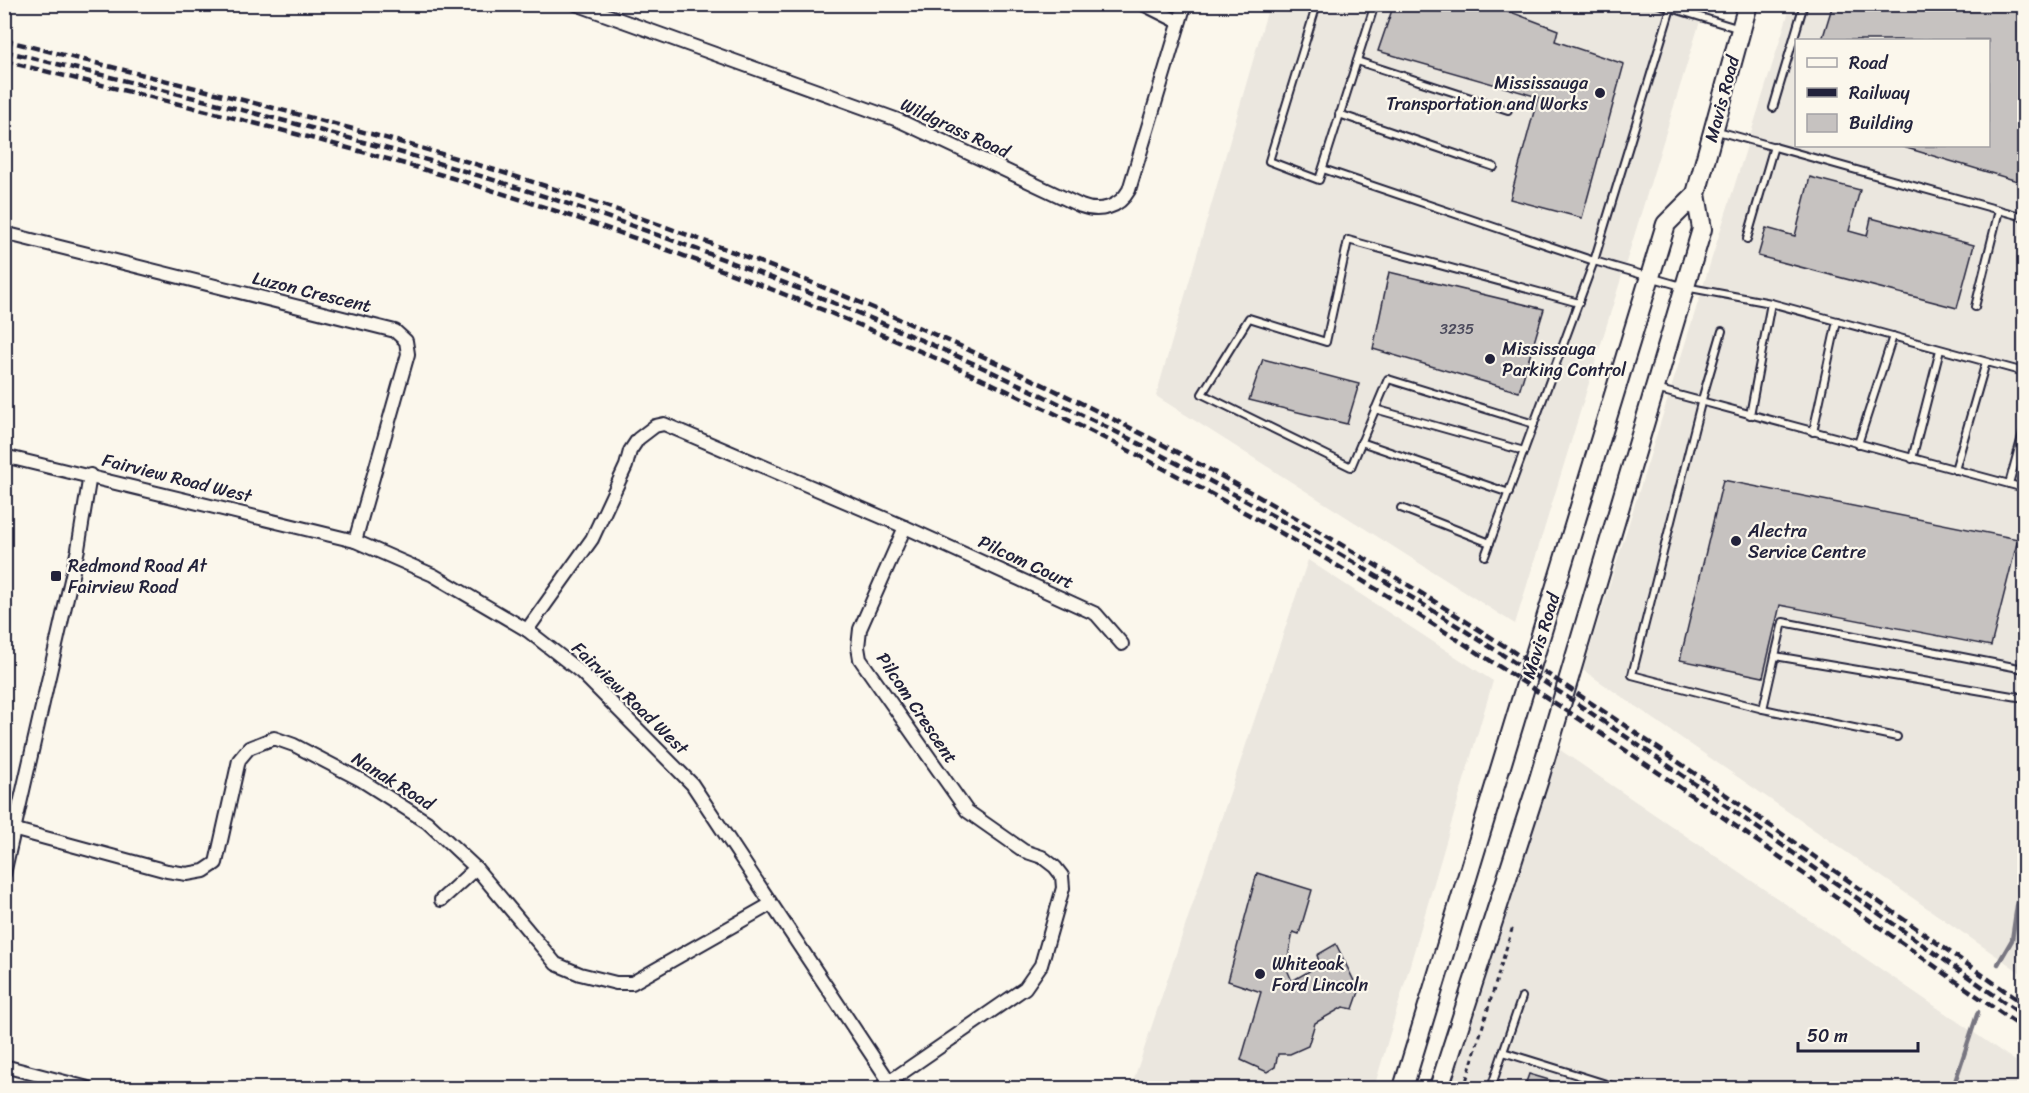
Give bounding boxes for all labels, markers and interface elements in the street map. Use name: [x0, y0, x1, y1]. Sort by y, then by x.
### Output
legend: [1795, 39, 1990, 147]
text: Road: [1849, 47, 1889, 79]
street label: Mavis Road: [1695, 51, 1749, 146]
place label: Mississauga Transportation and Works: [1386, 67, 1589, 120]
text: Railway: [1849, 77, 1911, 109]
marker: Mississauga Transportation and Works: [1593, 86, 1607, 100]
street label: Wildgrass Road: [895, 89, 1016, 168]
text: Building: [1849, 107, 1913, 139]
street label: Luzon Crescent: [249, 262, 375, 322]
house number: 3235: [1440, 316, 1474, 342]
place label: Mississauga Parking Control: [1502, 333, 1627, 386]
marker: Mississauga Parking Control: [1483, 352, 1497, 366]
street label: Fairview Road West: [99, 444, 256, 512]
place label: Alectra Service Centre: [1747, 515, 1866, 568]
street label: Pilcom Court: [973, 526, 1079, 598]
marker: Alectra Service Centre: [1729, 534, 1743, 548]
place label: Redmond Road At Fairview Road: [68, 550, 207, 603]
marker: Redmond Road At Fairview Road: [49, 569, 63, 583]
street label: Mavis Road: [1513, 588, 1570, 683]
street label: Fairview Road West: [564, 633, 697, 763]
street label: Pilcom Crescent: [868, 646, 966, 771]
street label: Nanak Road: [345, 743, 442, 820]
place label: Whiteoak Ford Lincoln: [1272, 948, 1369, 1001]
marker: Whiteoak Ford Lincoln: [1253, 967, 1267, 981]
scale bar: [1798, 1015, 1918, 1053]
text: 50 m: [1807, 1020, 1848, 1052]

